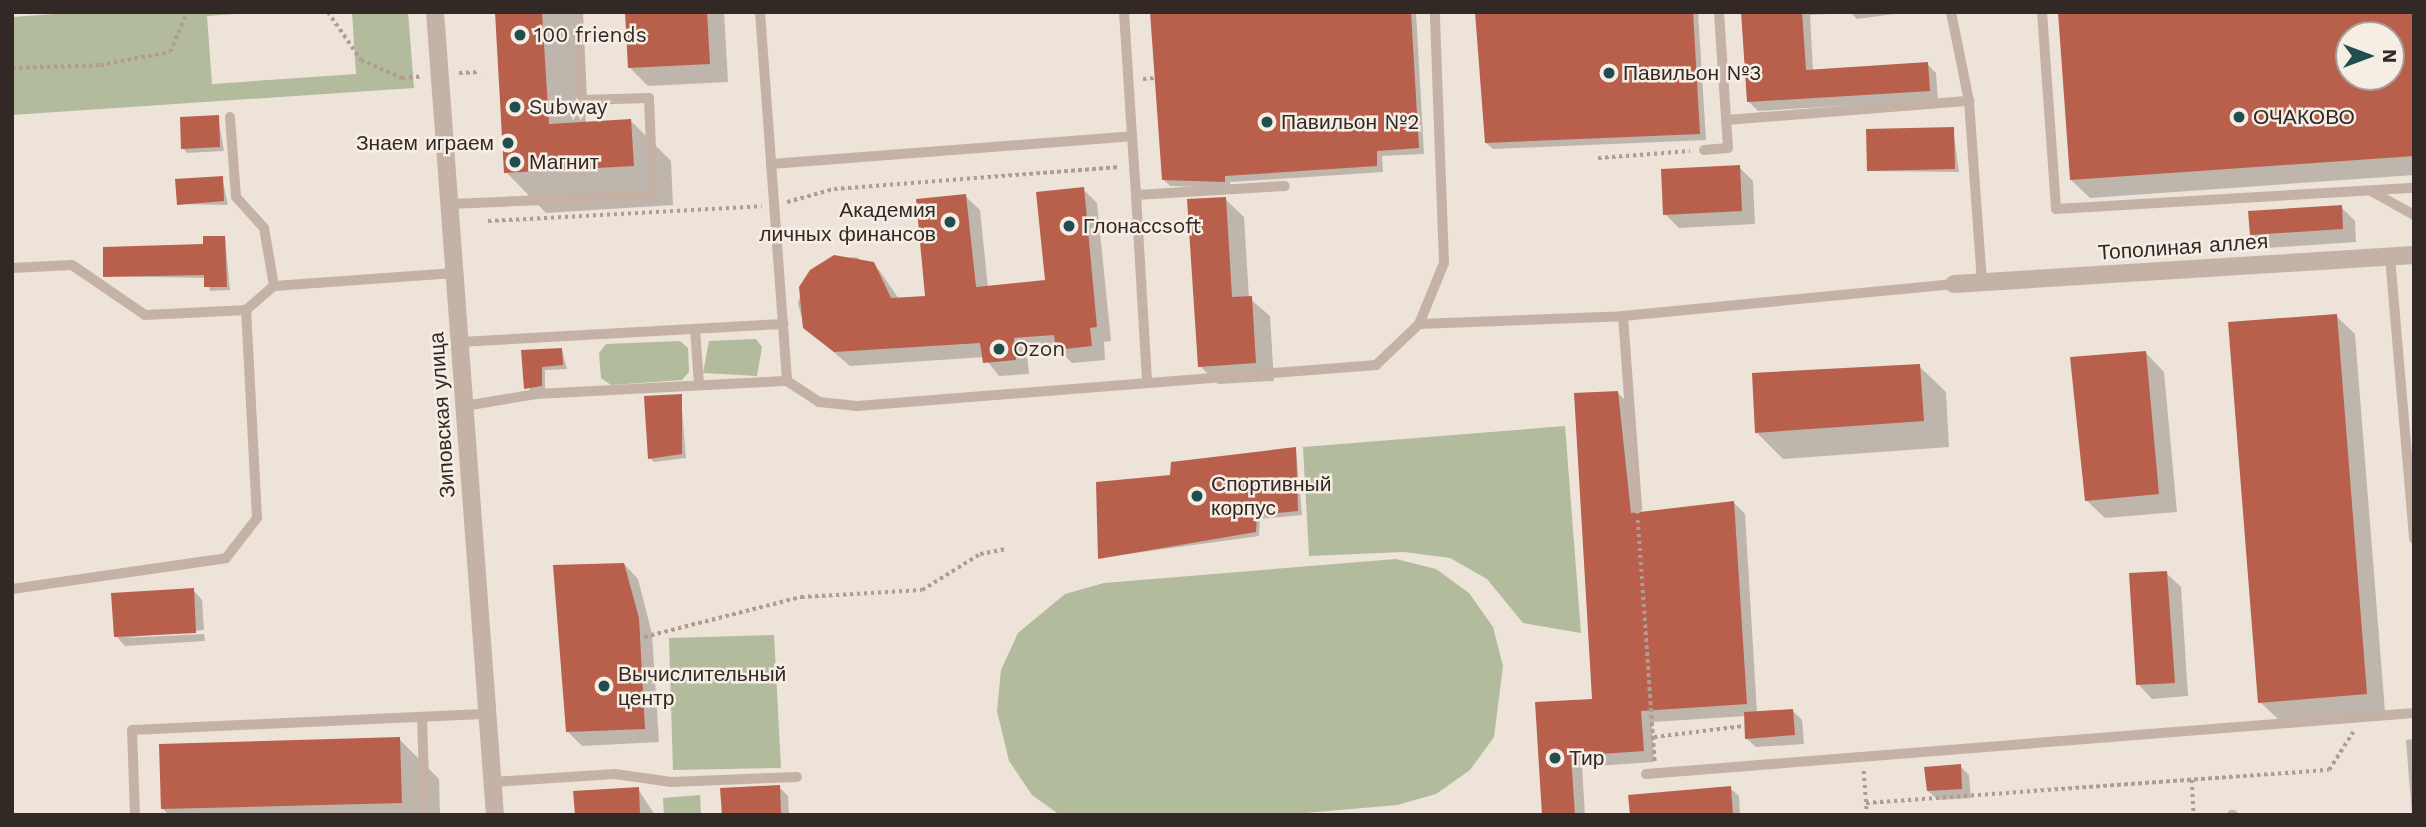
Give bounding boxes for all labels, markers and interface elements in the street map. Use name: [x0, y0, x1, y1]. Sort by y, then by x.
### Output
north arrow: [2335, 21, 2405, 91]
place label: 100 friends: [534, 22, 647, 48]
marker: 100 friends: [512, 27, 528, 43]
text: N: [2378, 49, 2401, 63]
place label: Павильон №3: [1623, 60, 1762, 86]
marker: Павильон №3: [1601, 65, 1617, 81]
place label: Subway: [529, 94, 608, 120]
marker: Subway: [507, 99, 523, 115]
place label: ОЧАКОВО: [2253, 104, 2355, 130]
place label: Павильон №2: [1281, 109, 1420, 135]
marker: ОЧАКОВО: [2231, 109, 2247, 125]
marker: Павильон №2: [1259, 114, 1275, 130]
place label: Знаем играем: [356, 130, 494, 156]
marker: Знаем играем: [500, 135, 516, 151]
place label: Магнит: [529, 149, 599, 175]
marker: Магнит: [507, 154, 523, 170]
place label: Академия личных финансов: [759, 197, 936, 247]
place label: Глонассsoft: [1083, 213, 1201, 239]
marker: Академия личных финансов: [942, 214, 958, 230]
marker: Глонассsoft: [1061, 218, 1077, 234]
street label: Тополиная аллея: [2097, 228, 2269, 266]
street label: Зиповская улица: [424, 331, 460, 499]
place label: Ozon: [1013, 336, 1065, 362]
marker: Ozon: [991, 341, 1007, 357]
place label: Спортивный корпус: [1211, 471, 1331, 521]
marker: Спортивный корпус: [1189, 488, 1205, 504]
place label: Вычислительный центр: [618, 661, 786, 711]
marker: Вычислительный центр: [596, 678, 612, 694]
place label: Тир: [1569, 745, 1604, 771]
marker: Тир: [1547, 750, 1563, 766]

